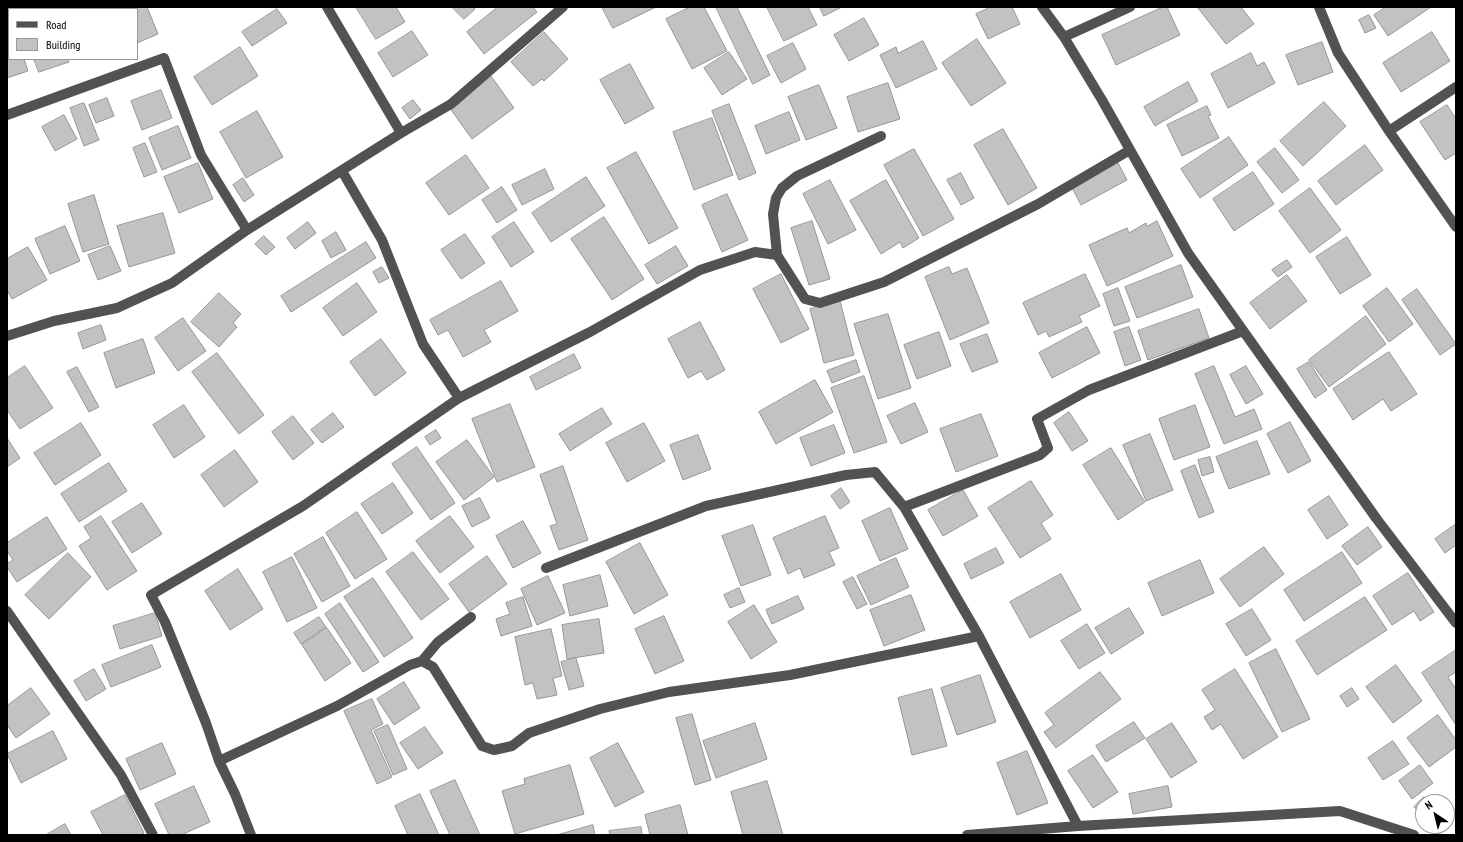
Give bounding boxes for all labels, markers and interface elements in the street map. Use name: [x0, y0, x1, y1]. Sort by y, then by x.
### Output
legend: [8, 8, 138, 60]
text: Road: [46, 17, 66, 32]
text: Building: [46, 37, 81, 52]
north arrow: [1415, 794, 1455, 834]
text: N: [1422, 798, 1435, 812]

